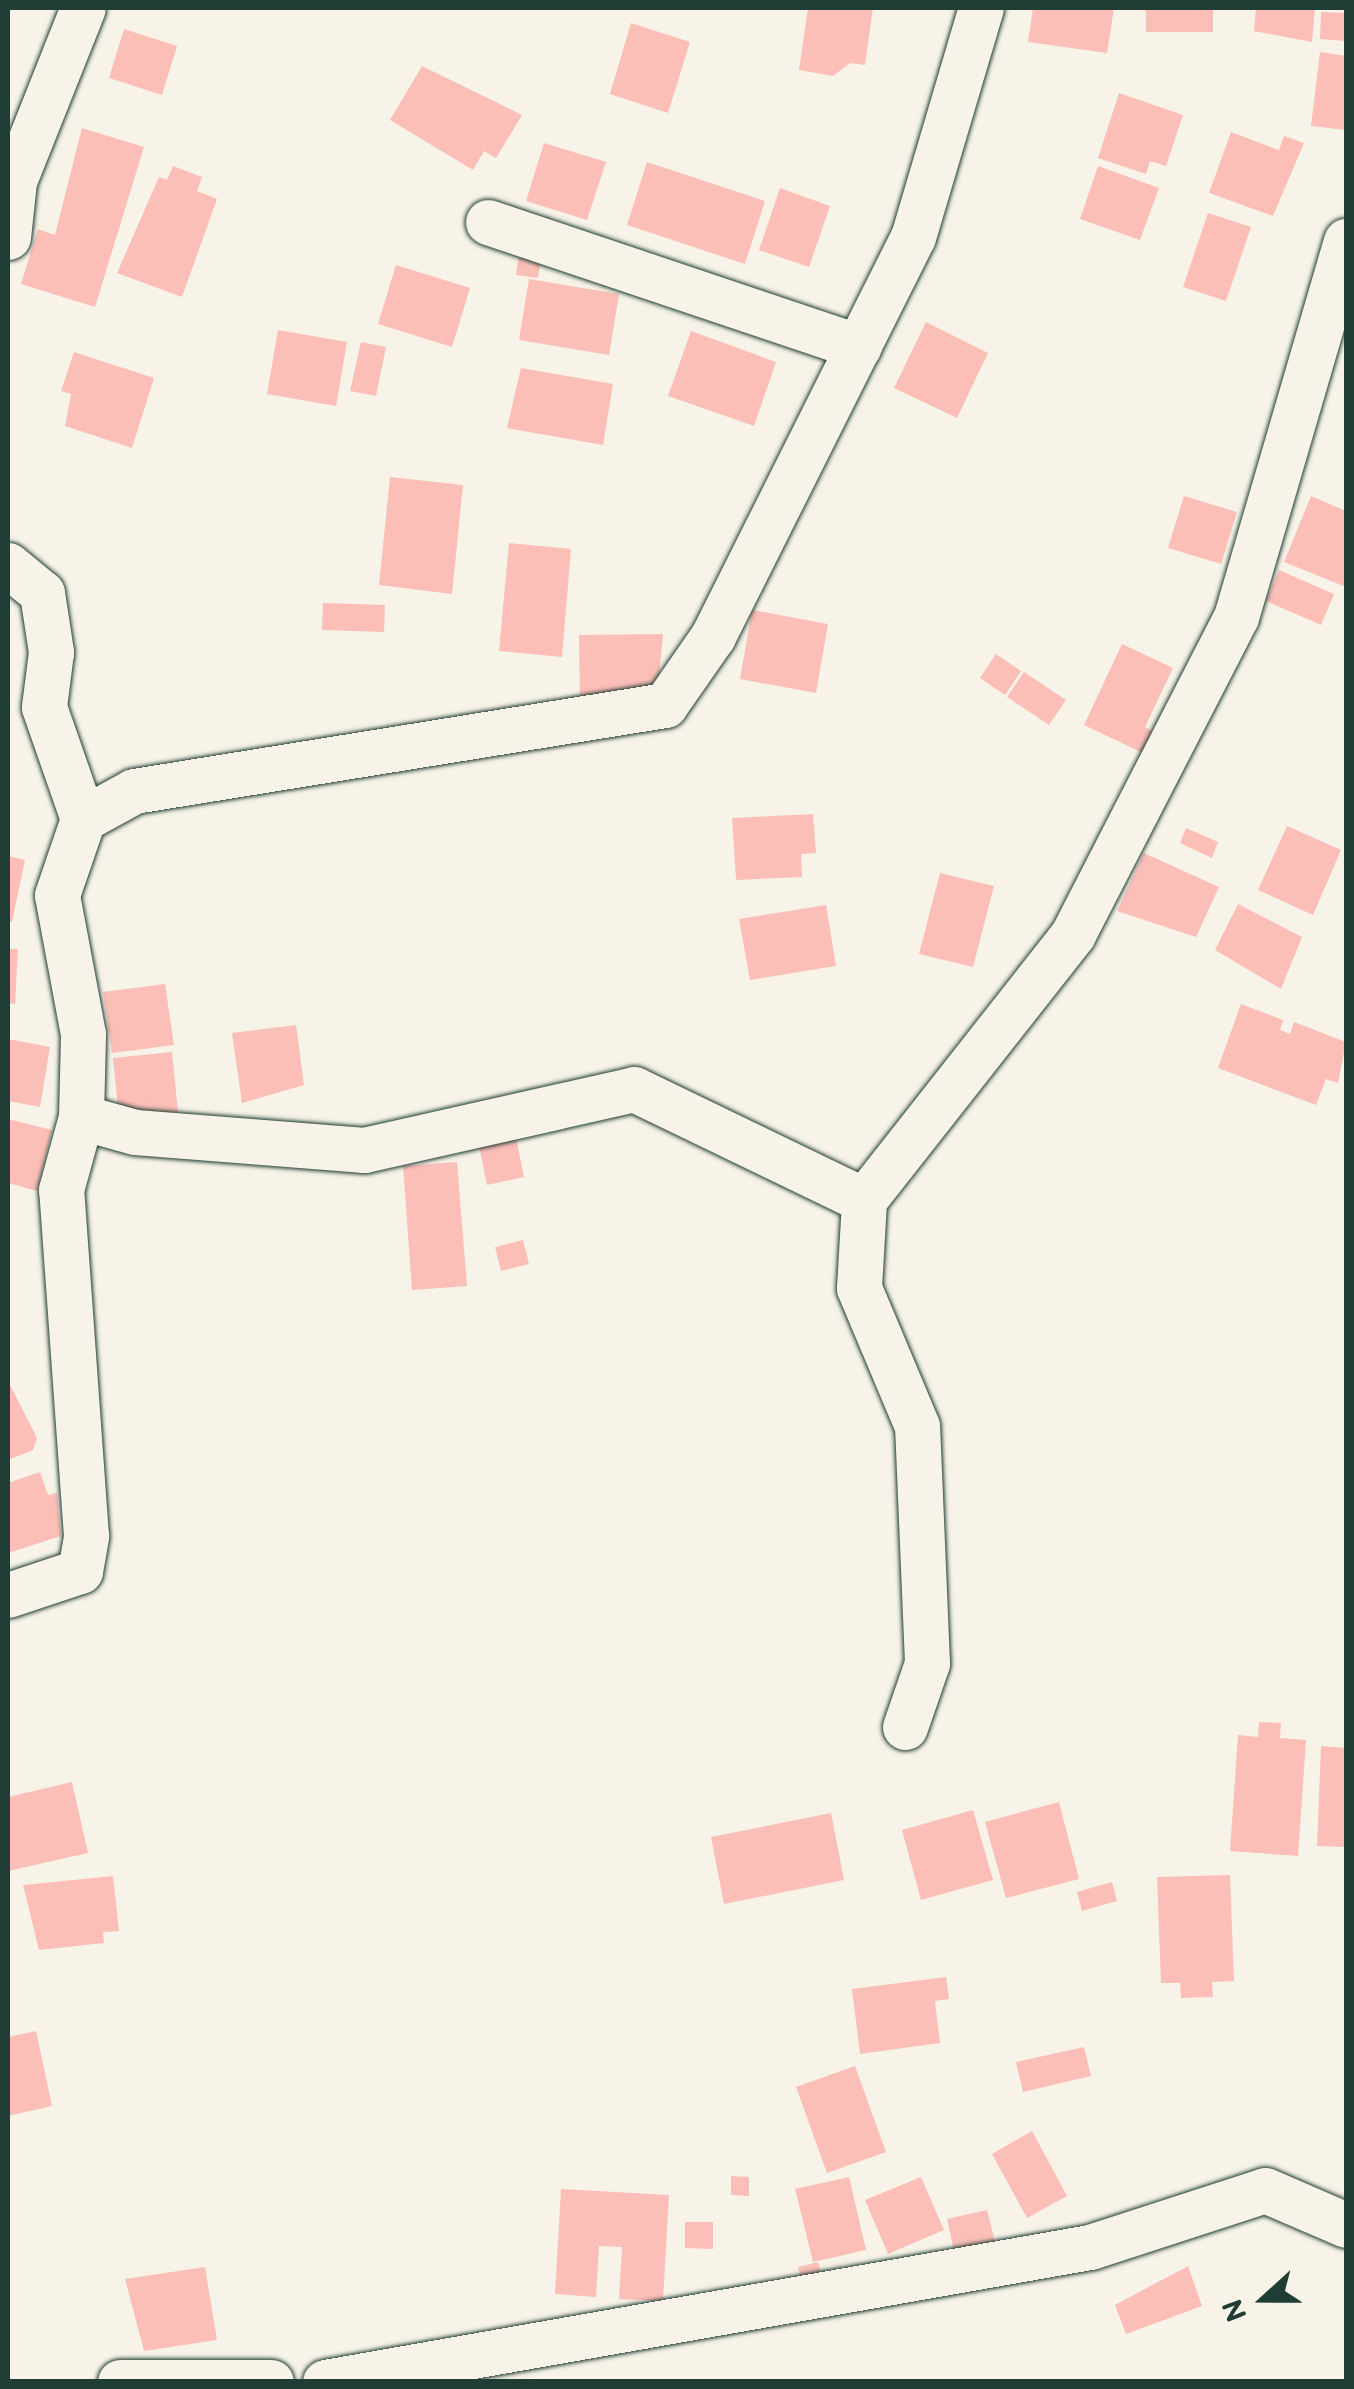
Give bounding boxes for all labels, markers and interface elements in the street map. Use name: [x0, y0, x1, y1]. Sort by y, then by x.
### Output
north arrow: [1214, 2249, 1314, 2349]
text: N: [1216, 2294, 1255, 2326]

